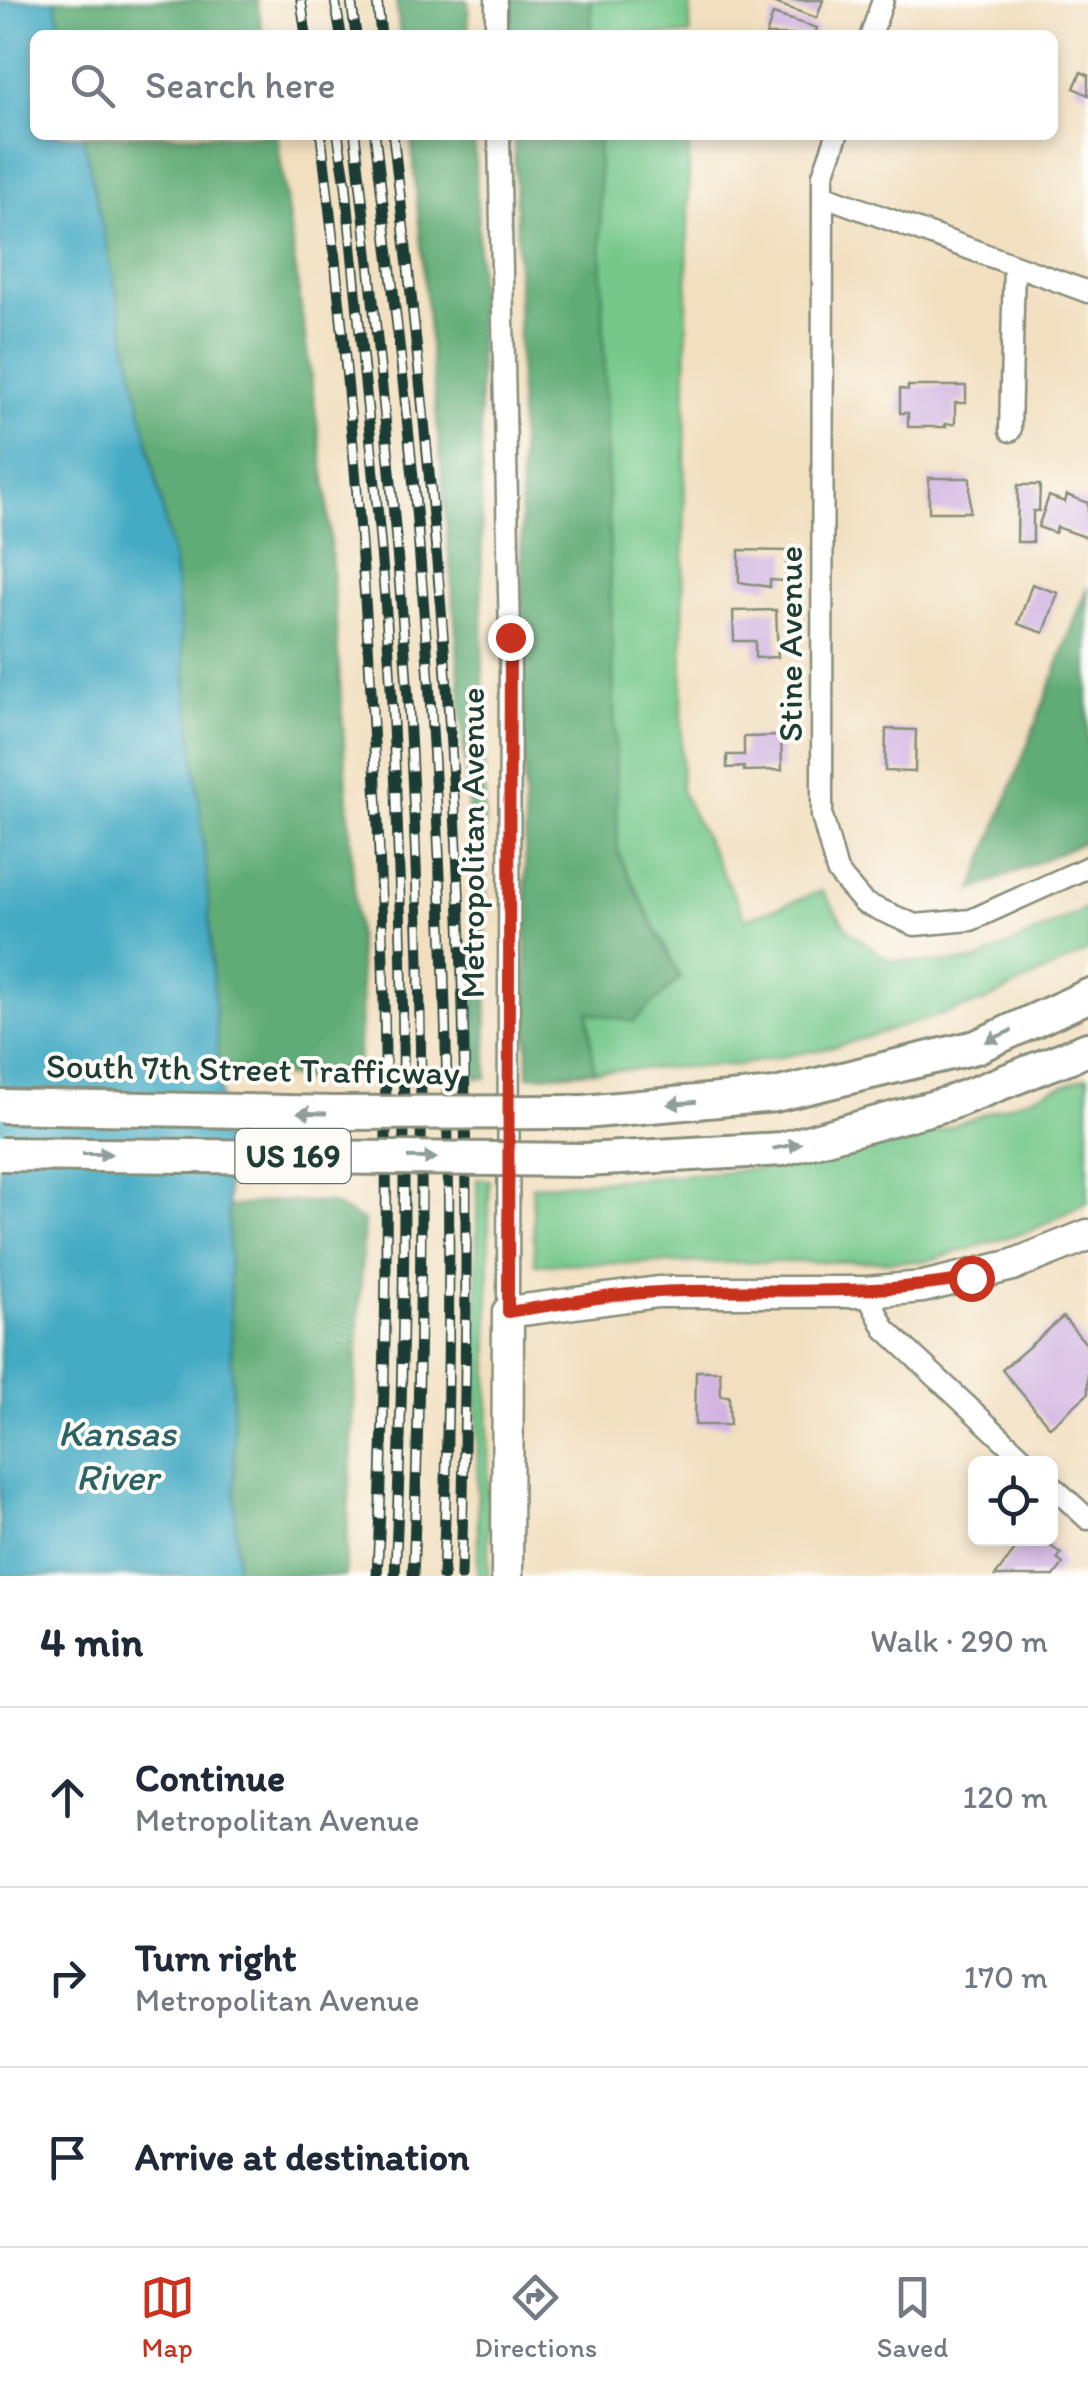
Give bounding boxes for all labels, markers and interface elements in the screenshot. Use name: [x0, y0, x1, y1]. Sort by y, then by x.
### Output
search box: [30, 30, 1058, 140]
icon: search: [65, 58, 120, 113]
text: Search here: [145, 62, 336, 108]
street label: Stine Avenue: [769, 546, 811, 742]
route end: [488, 615, 534, 661]
street label: Metropolitan Avenue: [451, 687, 493, 999]
one-way arrow: [984, 1028, 1014, 1044]
street label: South 7th Street Trafficway: [46, 1044, 460, 1094]
one-way arrow: [666, 1096, 698, 1112]
one-way arrow: [295, 1104, 327, 1120]
road number: US 169: [236, 1129, 350, 1183]
one-way arrow: [772, 1138, 803, 1153]
one-way arrow: [82, 1146, 114, 1162]
one-way arrow: [407, 1150, 439, 1166]
route start: [949, 1256, 995, 1302]
water label: Kansas River: [58, 1410, 177, 1500]
map controls: [968, 1456, 1058, 1546]
button: locate: [968, 1456, 1058, 1546]
text: 4 min: [40, 1616, 143, 1667]
text: Walk · 290 m: [870, 1622, 1048, 1660]
text: Continue: [135, 1755, 285, 1801]
icon: ahead: [40, 1770, 95, 1825]
text: 120 m: [962, 1778, 1048, 1816]
text: Metropolitan Avenue: [135, 1801, 419, 1839]
text: Turn right: [135, 1935, 297, 1981]
icon: right: [40, 1950, 95, 2005]
text: 170 m: [963, 1958, 1048, 1996]
text: Metropolitan Avenue: [135, 1981, 419, 2019]
icon: arrive: [40, 2130, 95, 2185]
text: Arrive at destination: [135, 2134, 470, 2180]
tab: Map: [140, 2270, 195, 2364]
tab: Directions: [474, 2270, 597, 2364]
tab: Saved: [877, 2270, 948, 2364]

